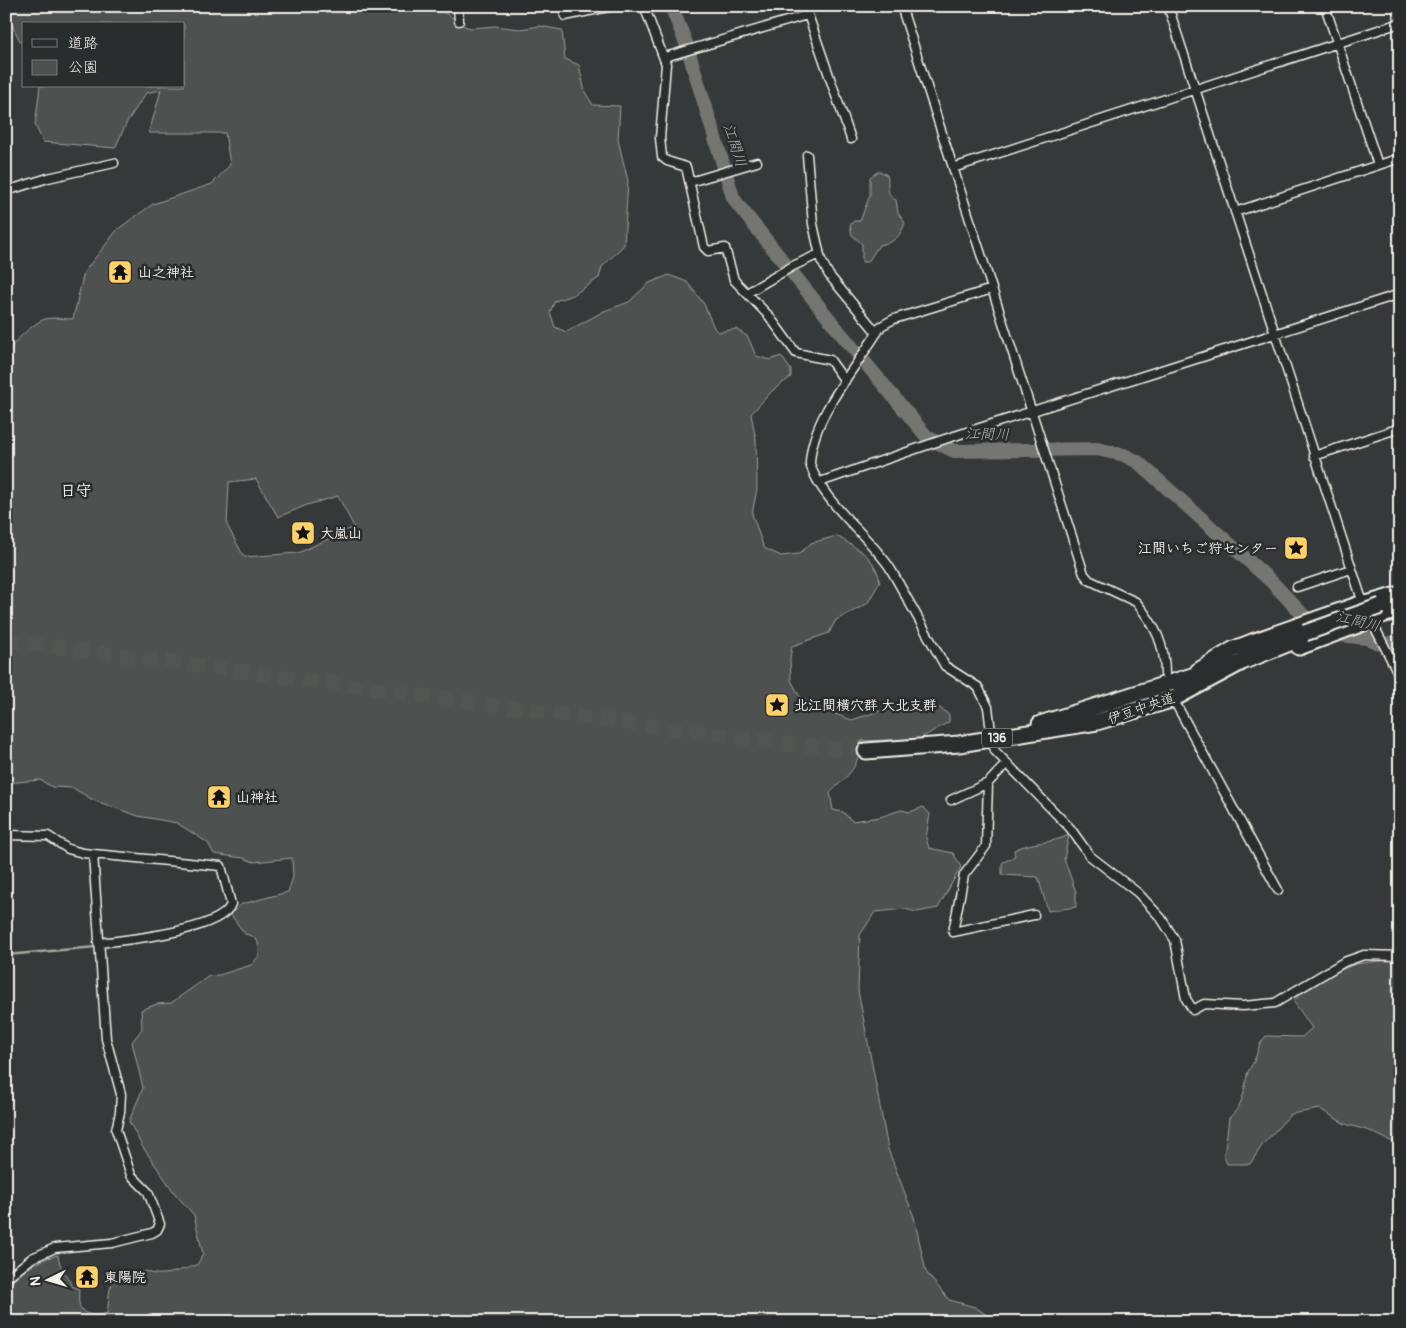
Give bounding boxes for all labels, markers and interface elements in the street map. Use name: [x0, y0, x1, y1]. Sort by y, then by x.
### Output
legend: [22, 22, 185, 88]
text: 道路: [68, 34, 98, 53]
text: 公園: [68, 58, 98, 77]
water label: 江間川: [719, 121, 751, 169]
temple icon: 山之神社: [107, 259, 133, 285]
place label: 山之神社: [138, 264, 194, 281]
water label: 江間川: [964, 425, 1010, 444]
district label: 日守: [60, 481, 92, 501]
place icon: 大嵐山: [290, 520, 316, 546]
place label: 大嵐山: [320, 525, 362, 542]
place icon: 江間いちご狩センター: [1283, 535, 1309, 561]
place label: 江間いちご狩センター: [1138, 540, 1278, 557]
water label: 江間川: [1334, 607, 1382, 636]
street label: 伊豆中央道: [1105, 689, 1177, 728]
place icon: 北江間横穴群 大北支群: [764, 692, 790, 718]
place label: 北江間横穴群 大北支群: [794, 697, 937, 714]
road number: 136: [982, 728, 1012, 748]
temple icon: 山神社: [206, 784, 232, 810]
place label: 山神社: [236, 789, 278, 806]
north arrow: [22, 1256, 72, 1306]
temple icon: 東陽院: [74, 1264, 100, 1290]
place label: 東陽院: [104, 1269, 146, 1286]
text: N: [27, 1276, 44, 1287]

